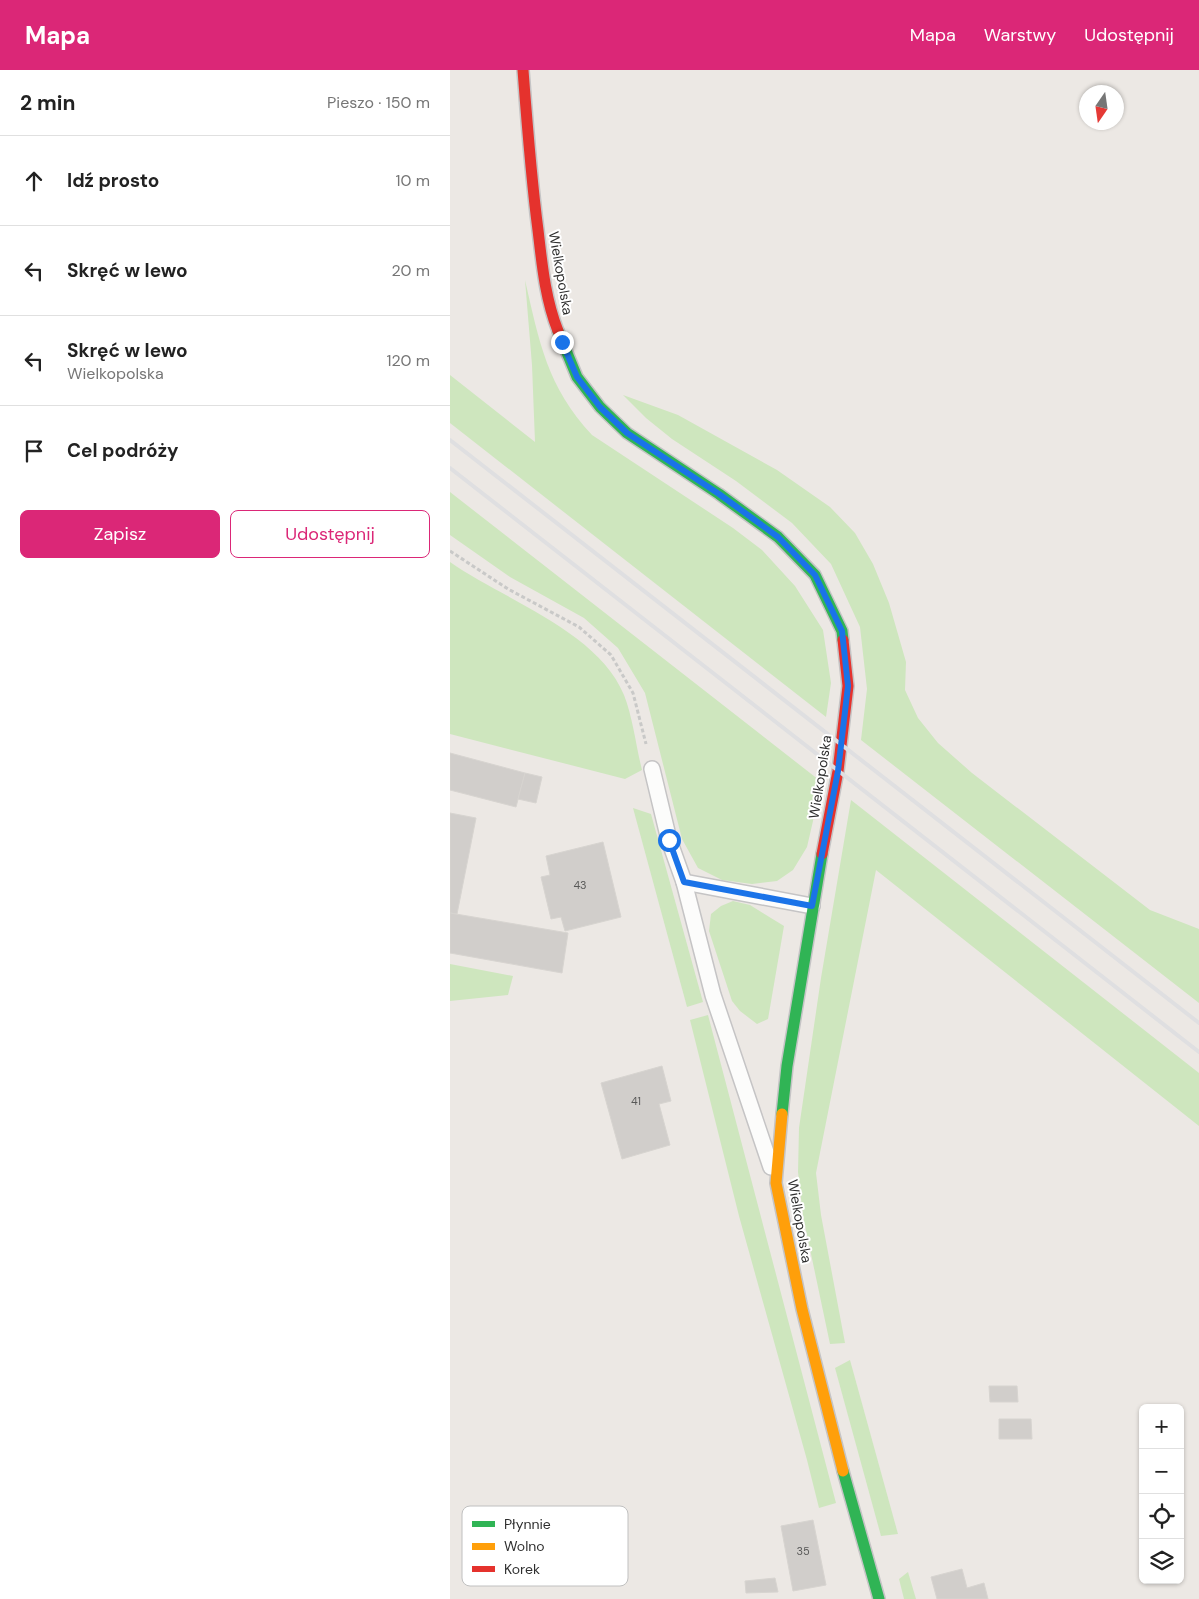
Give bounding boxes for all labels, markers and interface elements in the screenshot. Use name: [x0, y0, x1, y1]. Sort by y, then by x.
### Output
text: Mapa: [25, 20, 90, 51]
text: Mapa: [910, 23, 956, 47]
text: Warstwy: [984, 23, 1056, 47]
text: Udostępnij: [1084, 23, 1174, 47]
north arrow: [1079, 85, 1124, 130]
text: 2 min: [20, 89, 76, 117]
text: Pieszo · 150 m: [327, 92, 430, 113]
icon: ahead: [20, 167, 48, 195]
text: Idź prosto: [67, 168, 159, 193]
text: 10 m: [396, 170, 430, 191]
street label: Wielkopolska: [545, 230, 577, 316]
icon: left: [20, 257, 48, 285]
text: Skręć w lewo: [67, 258, 188, 283]
text: 20 m: [391, 260, 430, 281]
route end: [551, 331, 574, 354]
text: Skręć w lewo: [67, 338, 188, 363]
icon: left: [20, 347, 48, 375]
text: 120 m: [386, 350, 430, 371]
text: Wielkopolska: [67, 363, 164, 384]
icon: arrive: [20, 437, 48, 465]
text: Cel podróży: [67, 438, 178, 463]
button: Zapisz: [20, 510, 220, 558]
button: Udostępnij: [230, 510, 430, 558]
street label: Wielkopolska: [804, 734, 836, 820]
route start: [658, 829, 681, 852]
house number: 43: [573, 878, 587, 892]
house number: 41: [631, 1094, 641, 1108]
street label: Wielkopolska: [784, 1178, 816, 1264]
map controls: [1139, 1404, 1184, 1584]
button: +: [1139, 1404, 1184, 1449]
button: −: [1139, 1449, 1184, 1494]
button: locate: [1139, 1494, 1184, 1539]
legend: [462, 1506, 628, 1586]
text: Płynnie: [504, 1515, 551, 1533]
text: Wolno: [504, 1537, 545, 1555]
button: layers: [1139, 1539, 1184, 1584]
house number: 35: [796, 1544, 810, 1558]
text: Korek: [504, 1560, 540, 1578]

